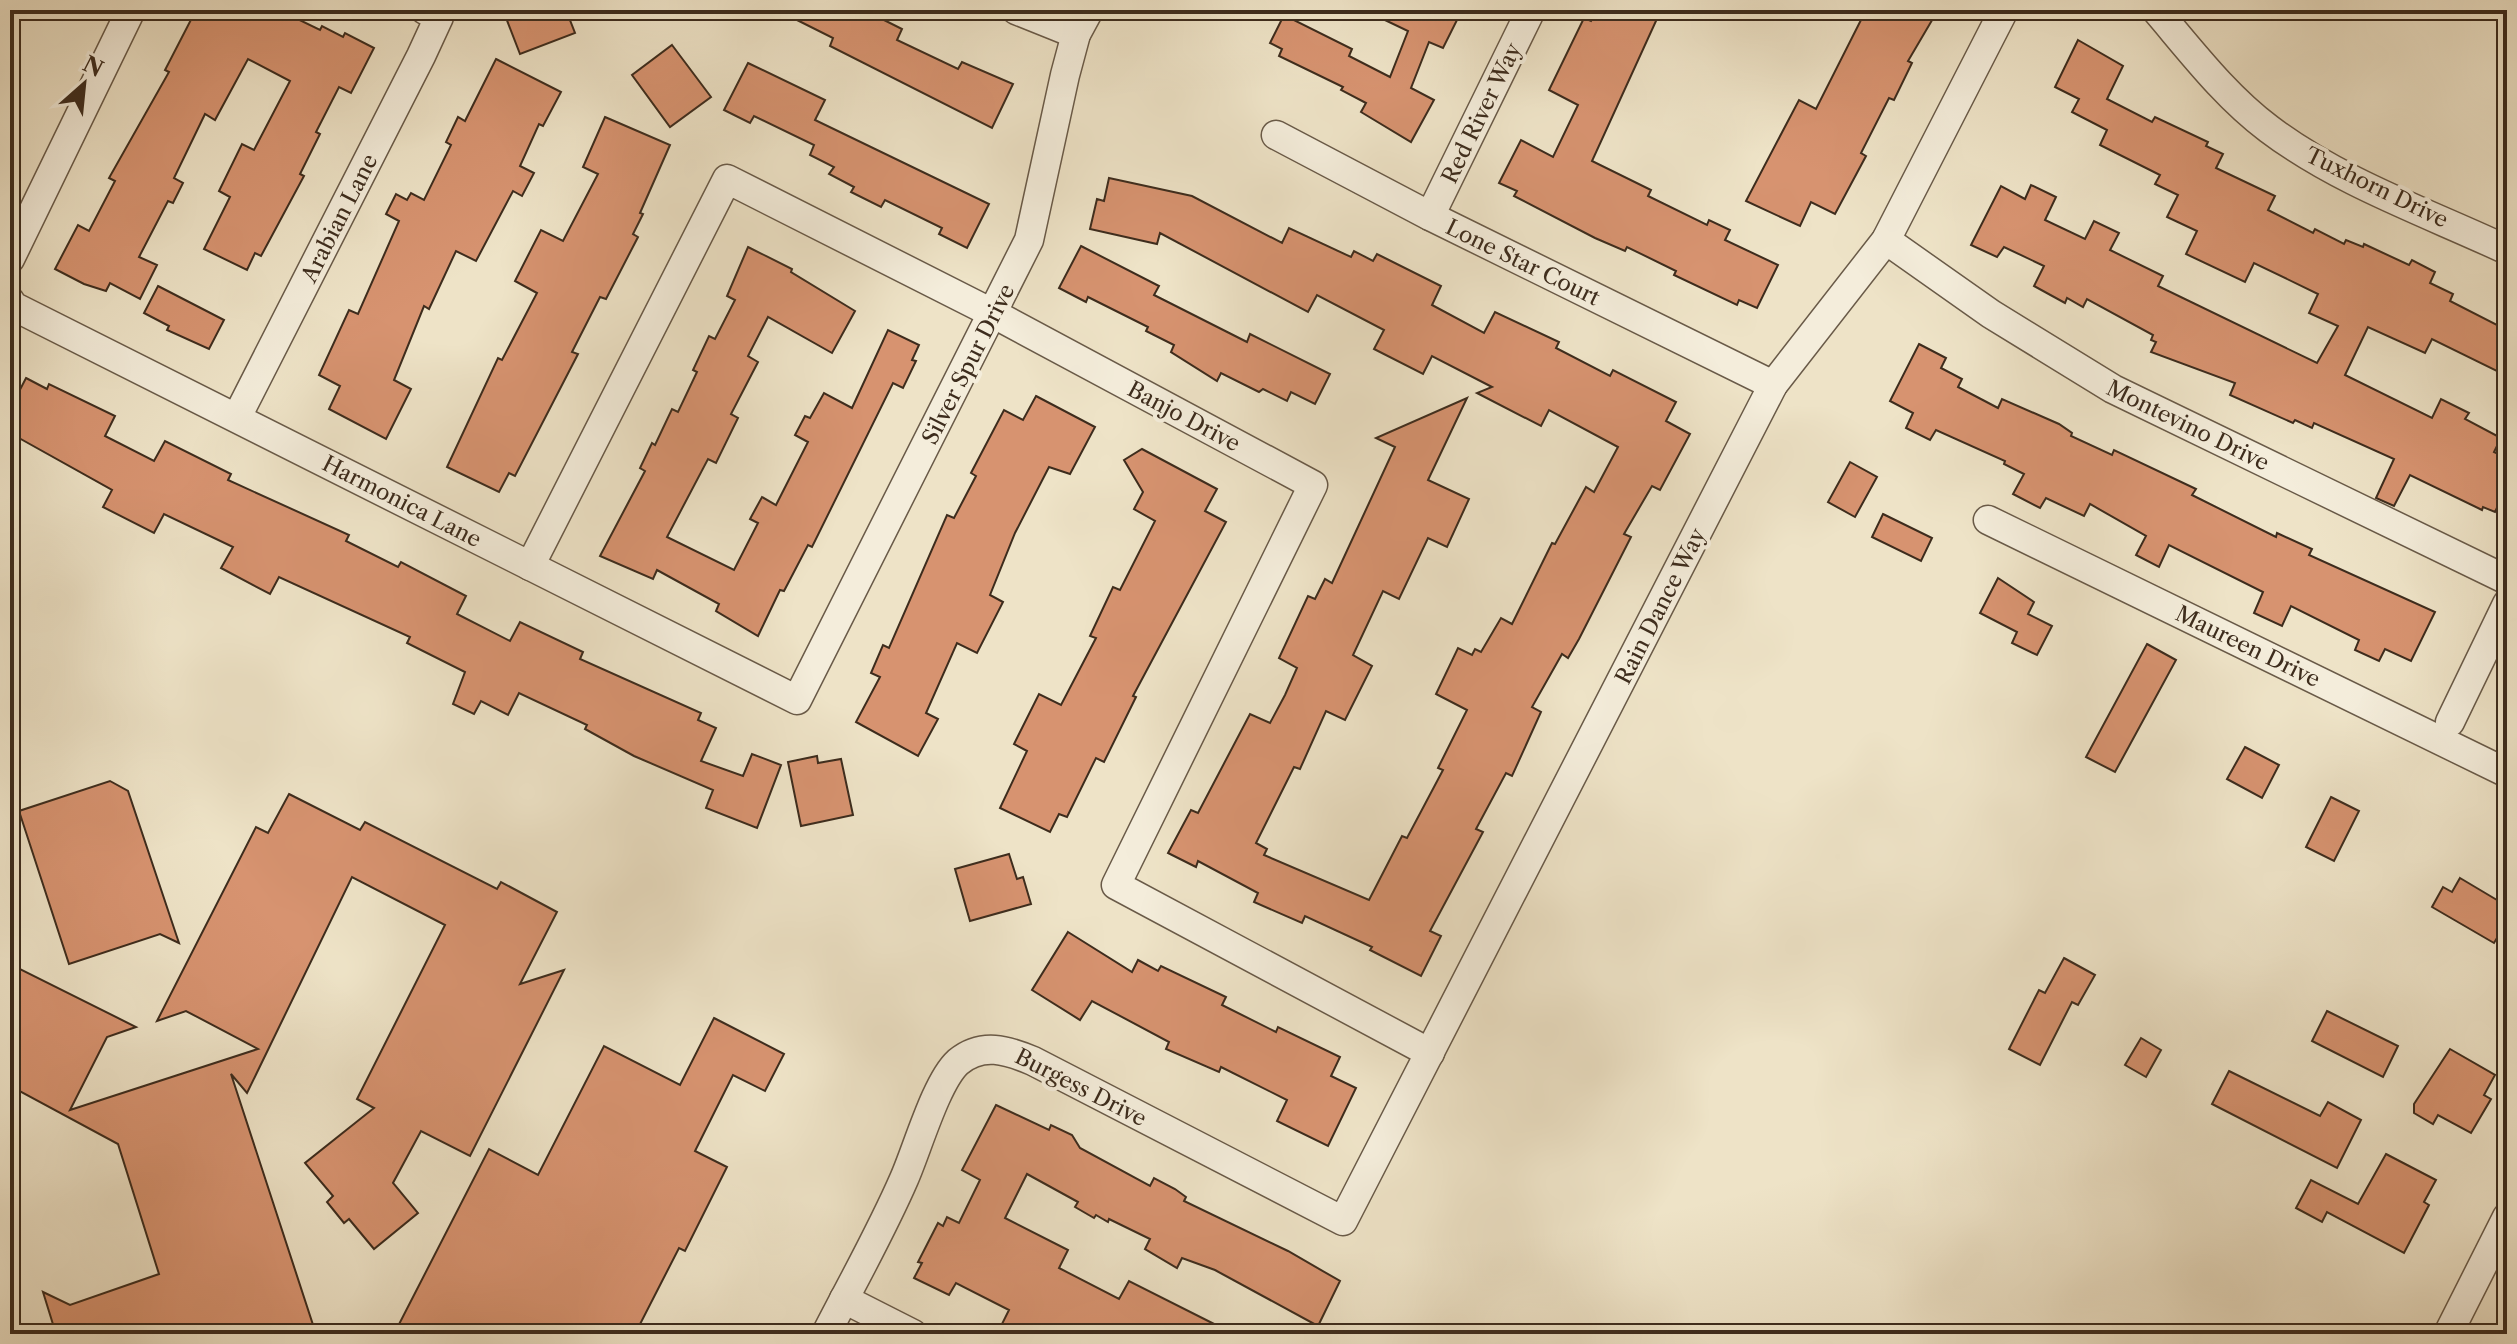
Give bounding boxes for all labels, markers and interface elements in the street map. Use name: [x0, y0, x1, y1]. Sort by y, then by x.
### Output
street label: Red River Way: [1436, 38, 1527, 188]
north arrow: [44, 44, 124, 124]
text: N: [78, 50, 108, 83]
street label: Tuxhorn Drive: [2301, 141, 2453, 234]
street label: Arabian Lane: [295, 150, 383, 288]
street label: Lone Star Court: [1441, 213, 1604, 312]
street label: Silver Spur Drive: [916, 279, 1021, 449]
street label: Montevino Drive: [2102, 374, 2273, 476]
street label: Banjo Drive: [1123, 376, 1245, 457]
street label: Harmonica Lane: [318, 450, 486, 553]
street label: Rain Dance Way: [1609, 523, 1712, 689]
street label: Maureen Drive: [2171, 600, 2325, 693]
street label: Burgess Drive: [1010, 1043, 1151, 1132]

